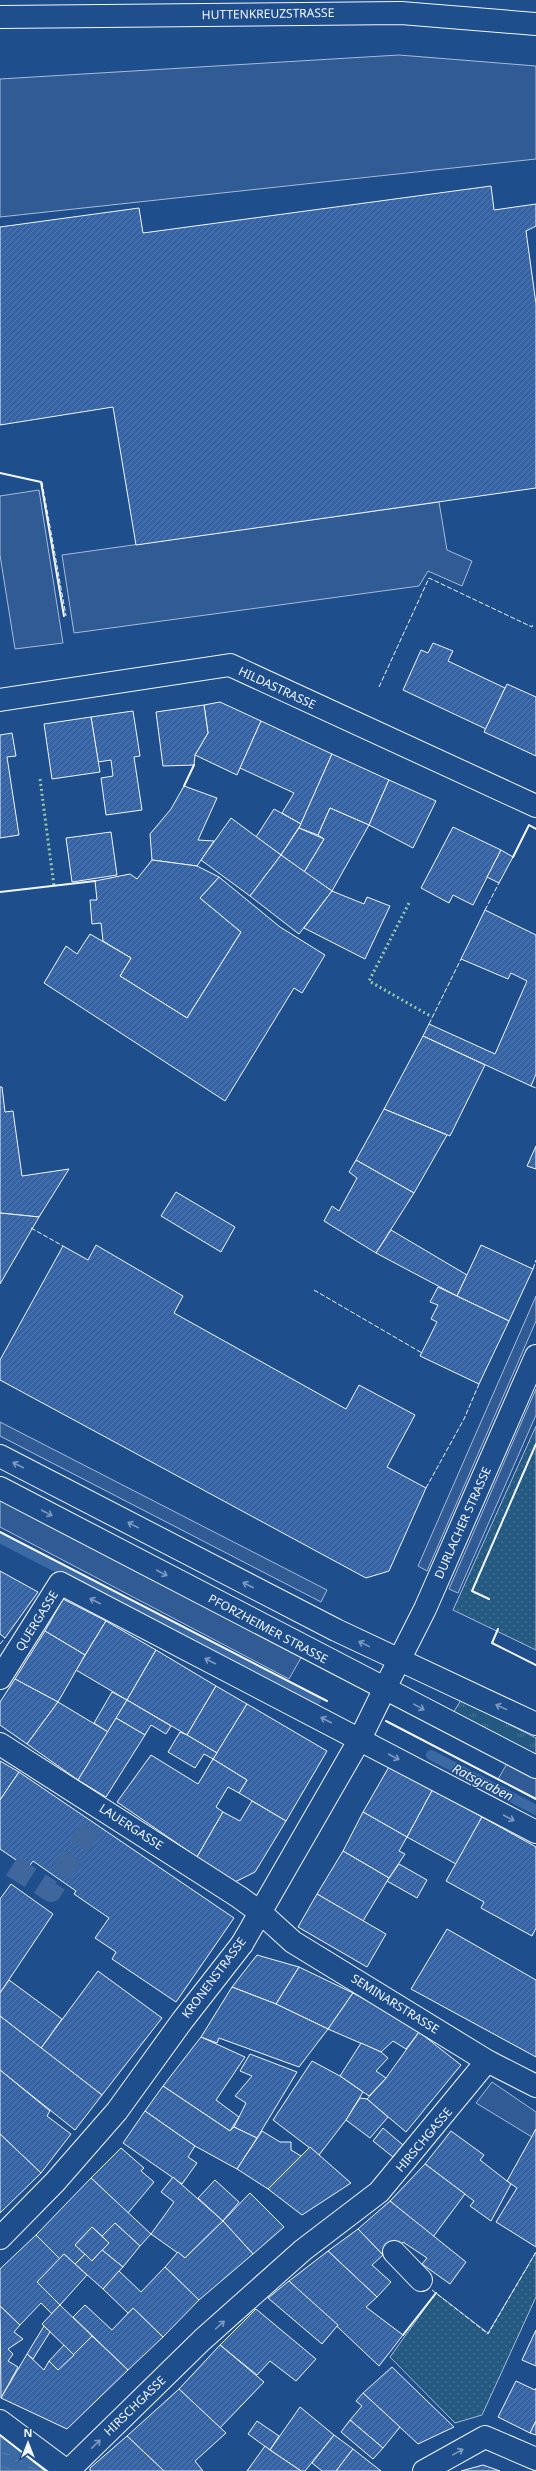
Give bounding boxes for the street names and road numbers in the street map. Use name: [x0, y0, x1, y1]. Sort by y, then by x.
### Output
street label: HUTTENKREUZSTRASSE: [202, 4, 334, 23]
street label: HILDASTRASSE: [236, 662, 319, 713]
street label: DURLACHER STRASSE: [430, 1464, 495, 1581]
street label: QUERGASSE: [11, 1587, 62, 1654]
street label: PFORZHEIMER STRASSE: [205, 1590, 331, 1667]
street label: LAUERGASSE: [96, 1800, 167, 1854]
street label: KRONENSTRASSE: [177, 1934, 250, 2022]
street label: SEMINARSTRASSE: [348, 1970, 442, 2037]
street label: HIRSCHGASSE: [391, 2104, 456, 2176]
street label: HIRSCHGASSE: [100, 2372, 169, 2439]

